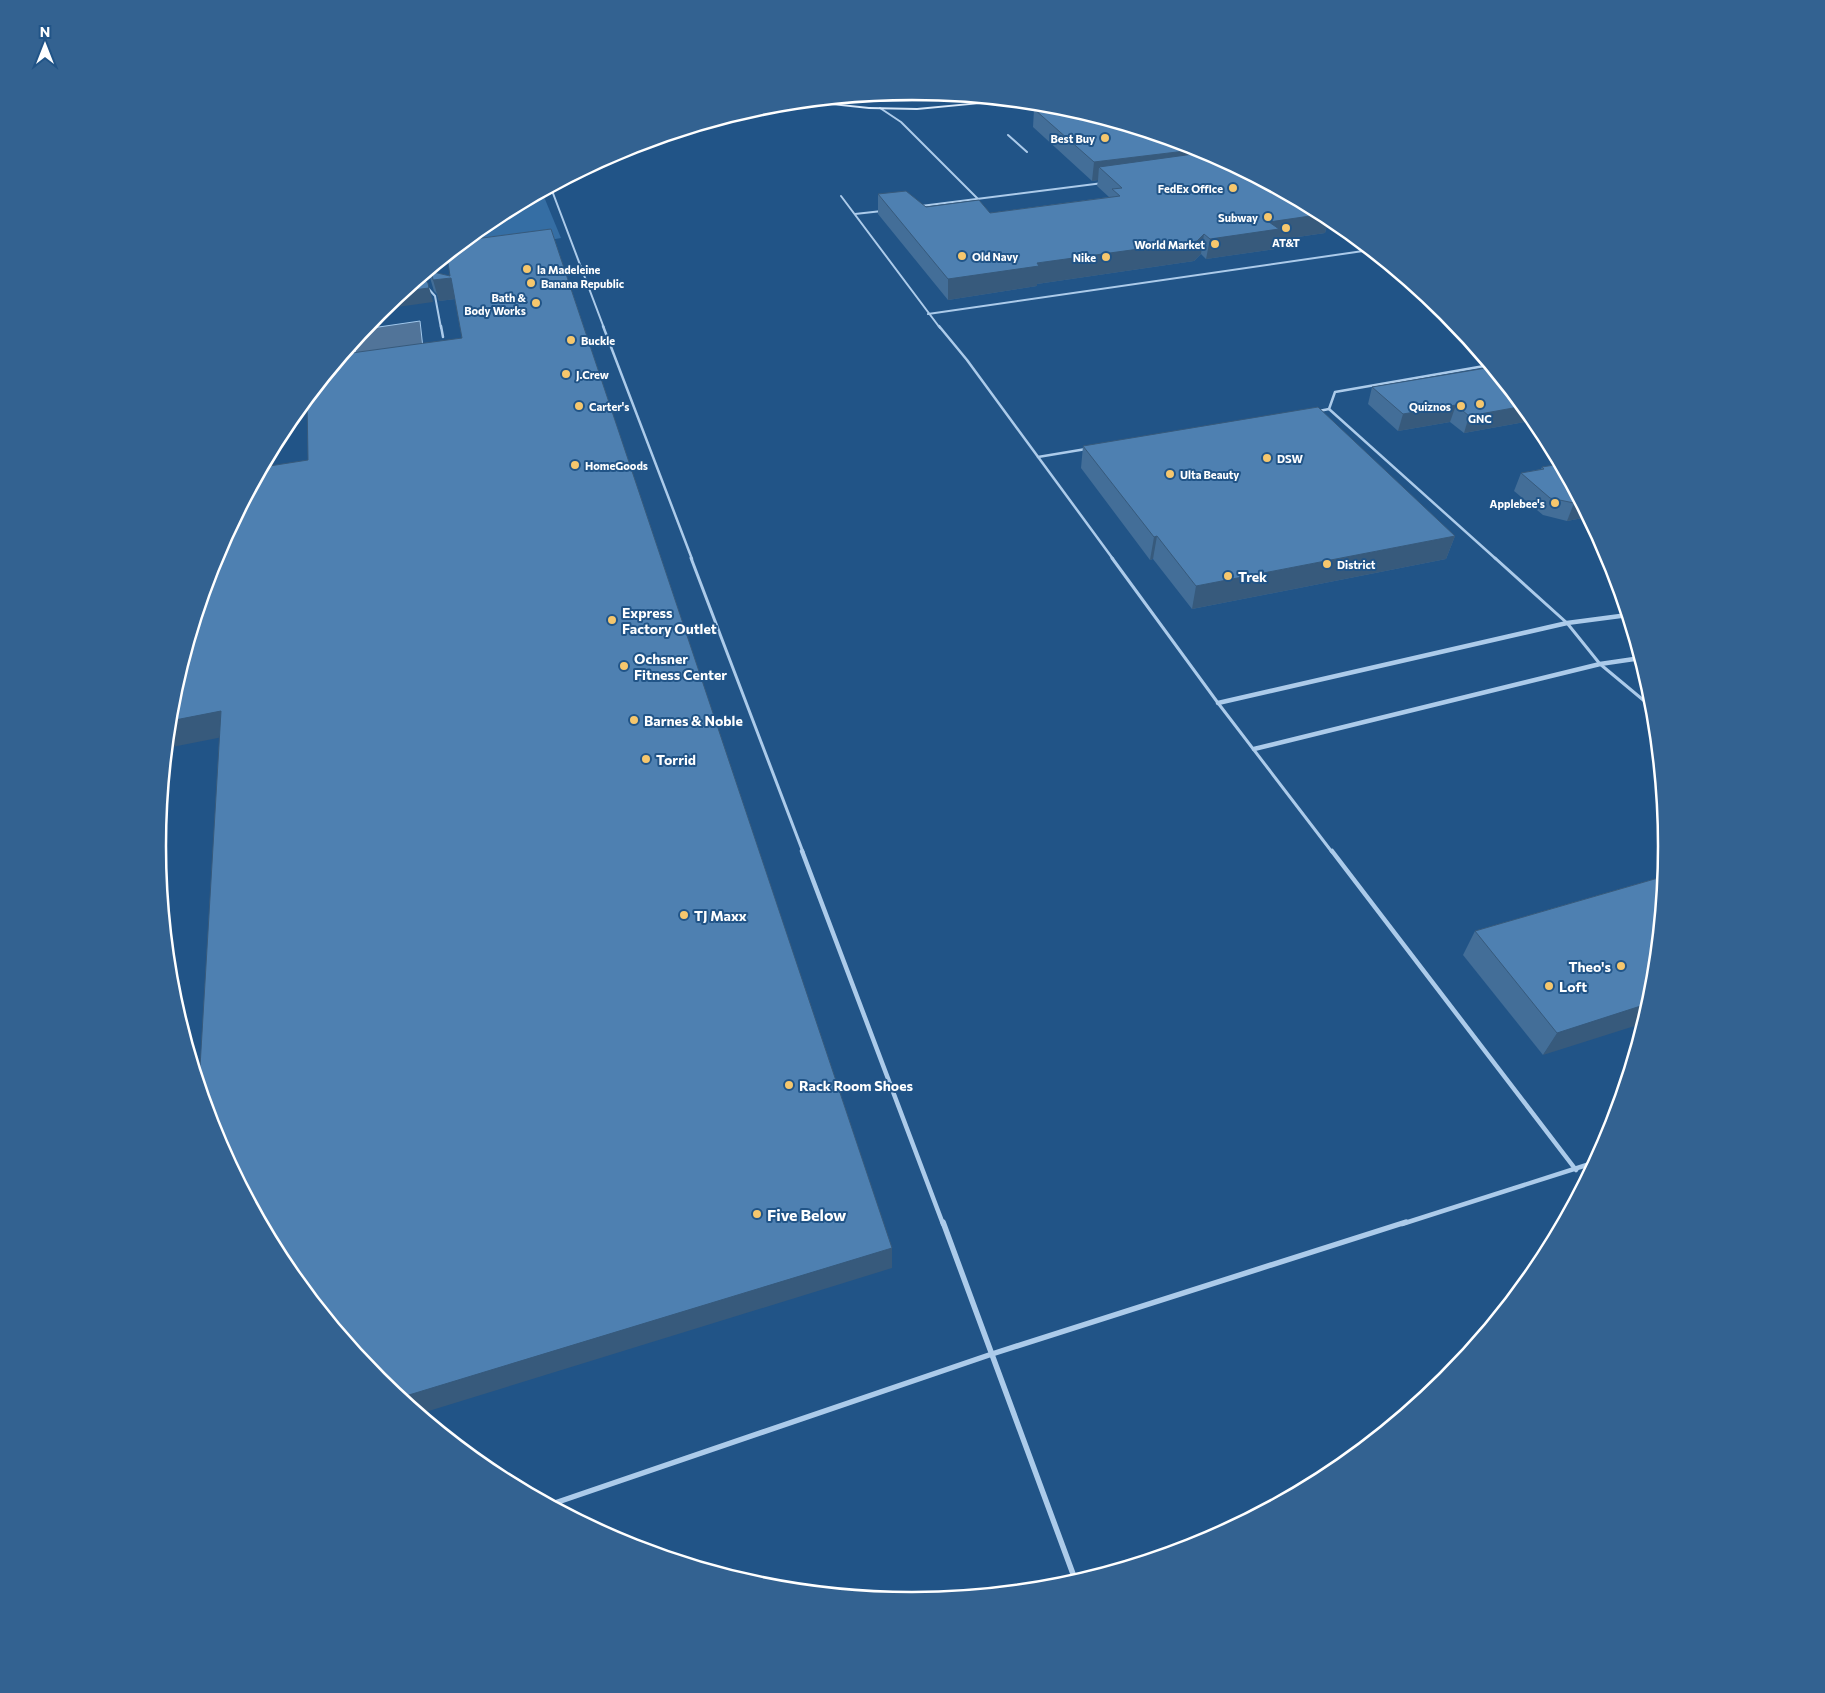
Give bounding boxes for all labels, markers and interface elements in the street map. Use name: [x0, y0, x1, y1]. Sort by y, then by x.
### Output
north arrow: [20, 20, 70, 70]
text: N: [40, 23, 50, 40]
place label: Best Buy: [1051, 132, 1095, 145]
marker: Best Buy: [1099, 132, 1111, 144]
place label: FedEx Office: [1158, 182, 1223, 195]
marker: FedEx Office: [1227, 182, 1239, 194]
place label: Subway: [1218, 211, 1258, 224]
marker: Subway: [1262, 211, 1274, 223]
marker: AT&T: [1280, 222, 1292, 234]
place label: AT&T: [1272, 236, 1300, 249]
place label: World Market: [1134, 238, 1205, 251]
marker: World Market: [1209, 238, 1221, 250]
marker: Old Navy: [956, 250, 968, 262]
place label: Old Navy: [972, 250, 1018, 263]
place label: Nike: [1073, 251, 1096, 264]
marker: Nike: [1100, 251, 1112, 263]
marker: la Madeleine: [521, 263, 533, 275]
place label: la Madeleine: [537, 263, 601, 276]
marker: Banana Republic: [525, 277, 537, 289]
place label: Banana Republic: [541, 277, 624, 290]
place label: Bath & Body Works: [464, 291, 527, 317]
marker: Bath & Body Works: [530, 297, 542, 309]
marker: Buckle: [565, 334, 577, 346]
place label: Buckle: [581, 334, 615, 347]
marker: J.Crew: [560, 368, 572, 380]
place label: J.Crew: [576, 368, 609, 382]
marker: GNC: [1474, 398, 1486, 410]
marker: Carter's: [573, 400, 585, 412]
place label: Carter's: [589, 400, 629, 413]
place label: Quiznos: [1409, 400, 1451, 413]
marker: Quiznos: [1455, 400, 1467, 412]
place label: GNC: [1468, 412, 1492, 425]
marker: DSW: [1261, 452, 1273, 464]
place label: DSW: [1277, 452, 1303, 465]
marker: HomeGoods: [569, 459, 581, 471]
place label: HomeGoods: [585, 459, 648, 472]
marker: Ulta Beauty: [1164, 468, 1176, 480]
place label: Ulta Beauty: [1180, 468, 1239, 481]
place label: Applebee's: [1490, 497, 1545, 510]
marker: Applebee's: [1549, 497, 1561, 509]
marker: District: [1321, 558, 1333, 570]
place label: District: [1337, 558, 1376, 571]
place label: Trek: [1238, 568, 1267, 585]
marker: Trek: [1222, 570, 1234, 582]
place label: Express Factory Outlet: [622, 604, 717, 637]
marker: Express Factory Outlet: [606, 614, 618, 626]
place label: Ochsner Fitness Center: [634, 650, 727, 683]
marker: Ochsner Fitness Center: [618, 660, 630, 672]
place label: Barnes & Noble: [644, 712, 743, 729]
marker: Barnes & Noble: [628, 714, 640, 726]
place label: Torrid: [656, 751, 696, 768]
marker: Torrid: [640, 753, 652, 765]
place label: TJ Maxx: [694, 907, 747, 924]
marker: TJ Maxx: [678, 909, 690, 921]
place label: Theo's: [1568, 958, 1611, 975]
marker: Theo's: [1615, 960, 1627, 972]
place label: Loft: [1559, 978, 1587, 995]
marker: Loft: [1543, 980, 1555, 992]
place label: Rack Room Shoes: [799, 1077, 913, 1094]
marker: Rack Room Shoes: [783, 1079, 795, 1091]
place label: Five Below: [767, 1205, 847, 1224]
marker: Five Below: [751, 1208, 763, 1220]

